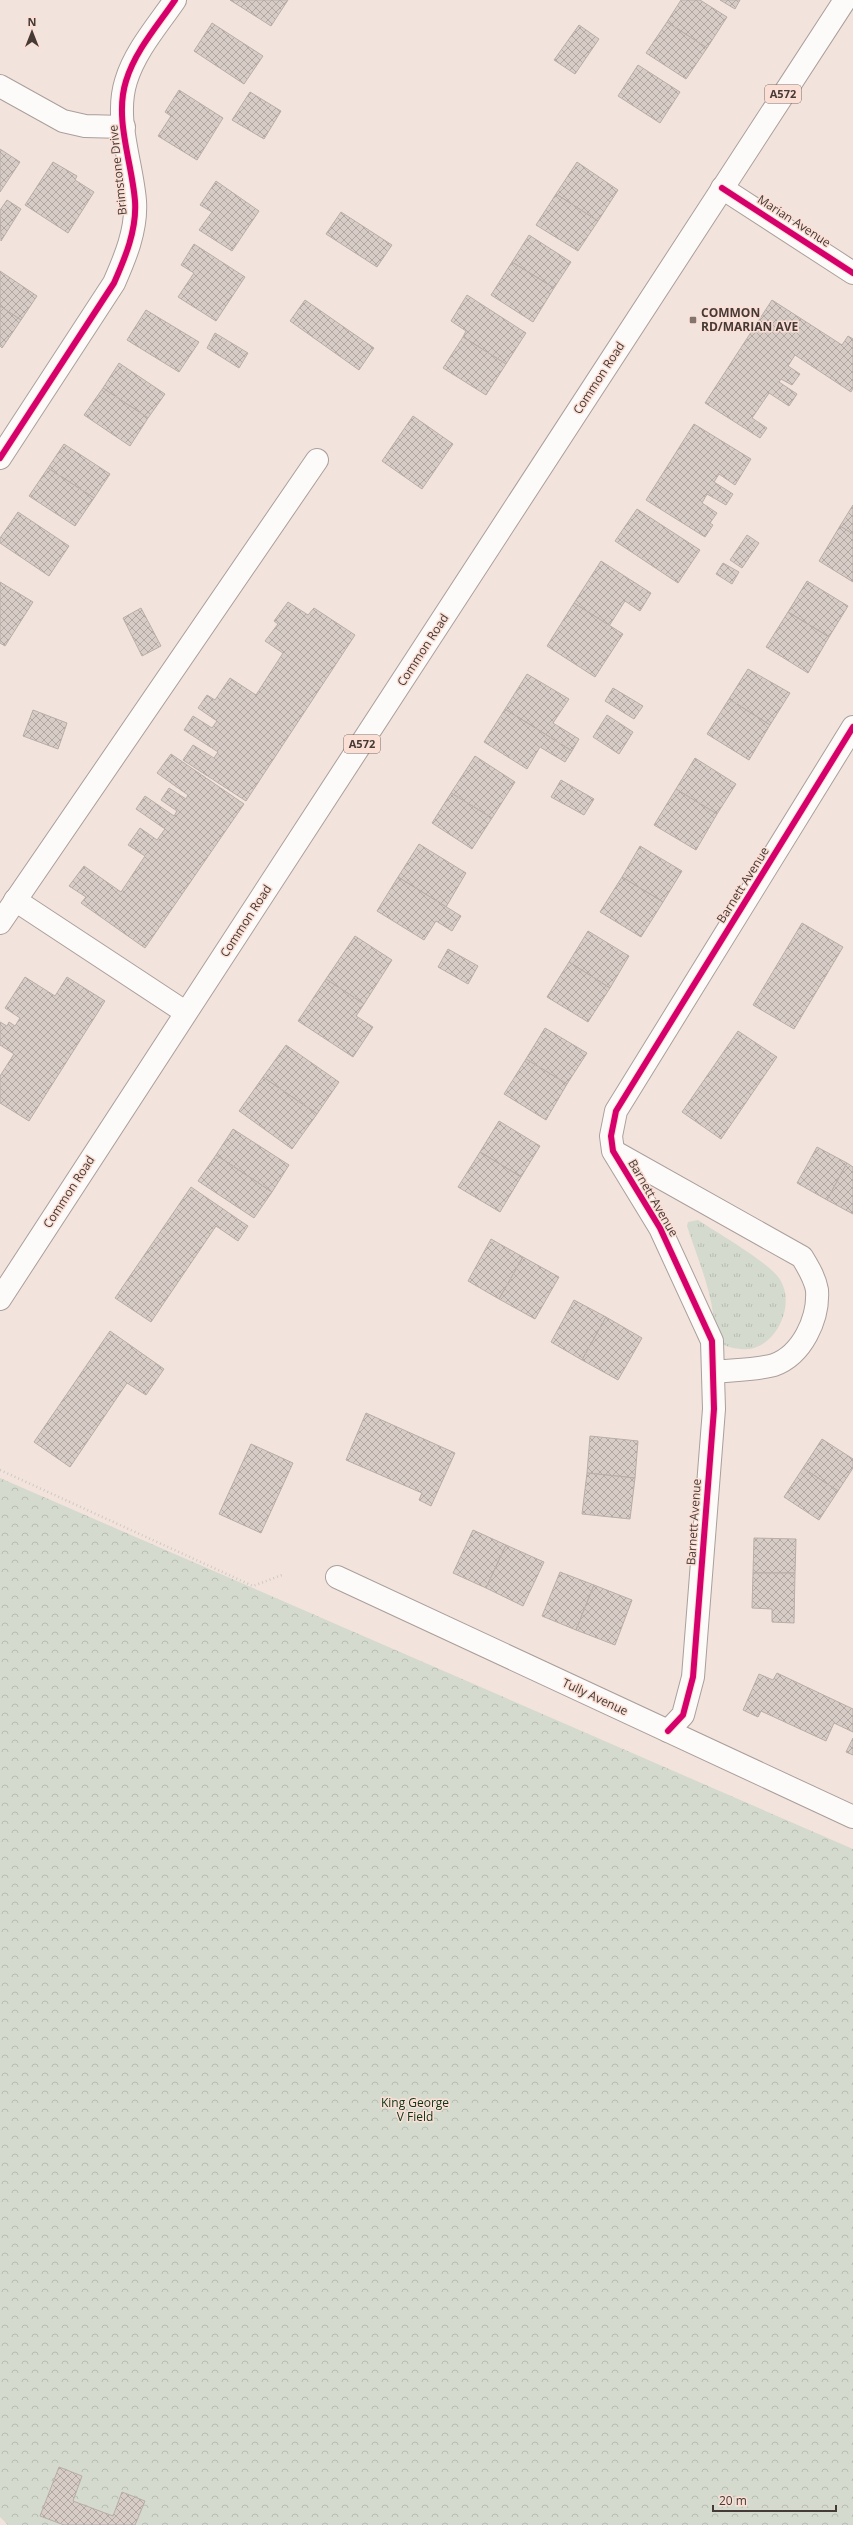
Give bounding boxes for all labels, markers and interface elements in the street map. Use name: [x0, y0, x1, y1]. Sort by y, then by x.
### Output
north arrow: [12, 12, 52, 52]
text: N: [28, 14, 36, 29]
road number: A572: [765, 85, 801, 103]
street label: Brimstone Drive: [104, 124, 131, 216]
street label: Marian Avenue: [754, 190, 834, 251]
place label: COMMON RD/MARIAN AVE: [701, 304, 798, 335]
marker: COMMON RD/MARIAN AVE: [688, 315, 698, 325]
street label: Common Road: [569, 338, 628, 417]
street label: Common Road: [393, 610, 452, 689]
road number: A572: [344, 735, 380, 753]
street label: Barnett Avenue: [712, 843, 773, 926]
street label: Common Road: [216, 881, 275, 960]
street label: Common Road: [39, 1152, 98, 1231]
street label: Barnett Avenue: [624, 1156, 683, 1240]
street label: Barnett Avenue: [682, 1478, 705, 1566]
street label: Tully Avenue: [559, 1674, 631, 1719]
park label: King George V Field: [381, 2094, 449, 2125]
scale bar: [713, 2487, 836, 2513]
text: 20 m: [719, 2492, 747, 2509]

